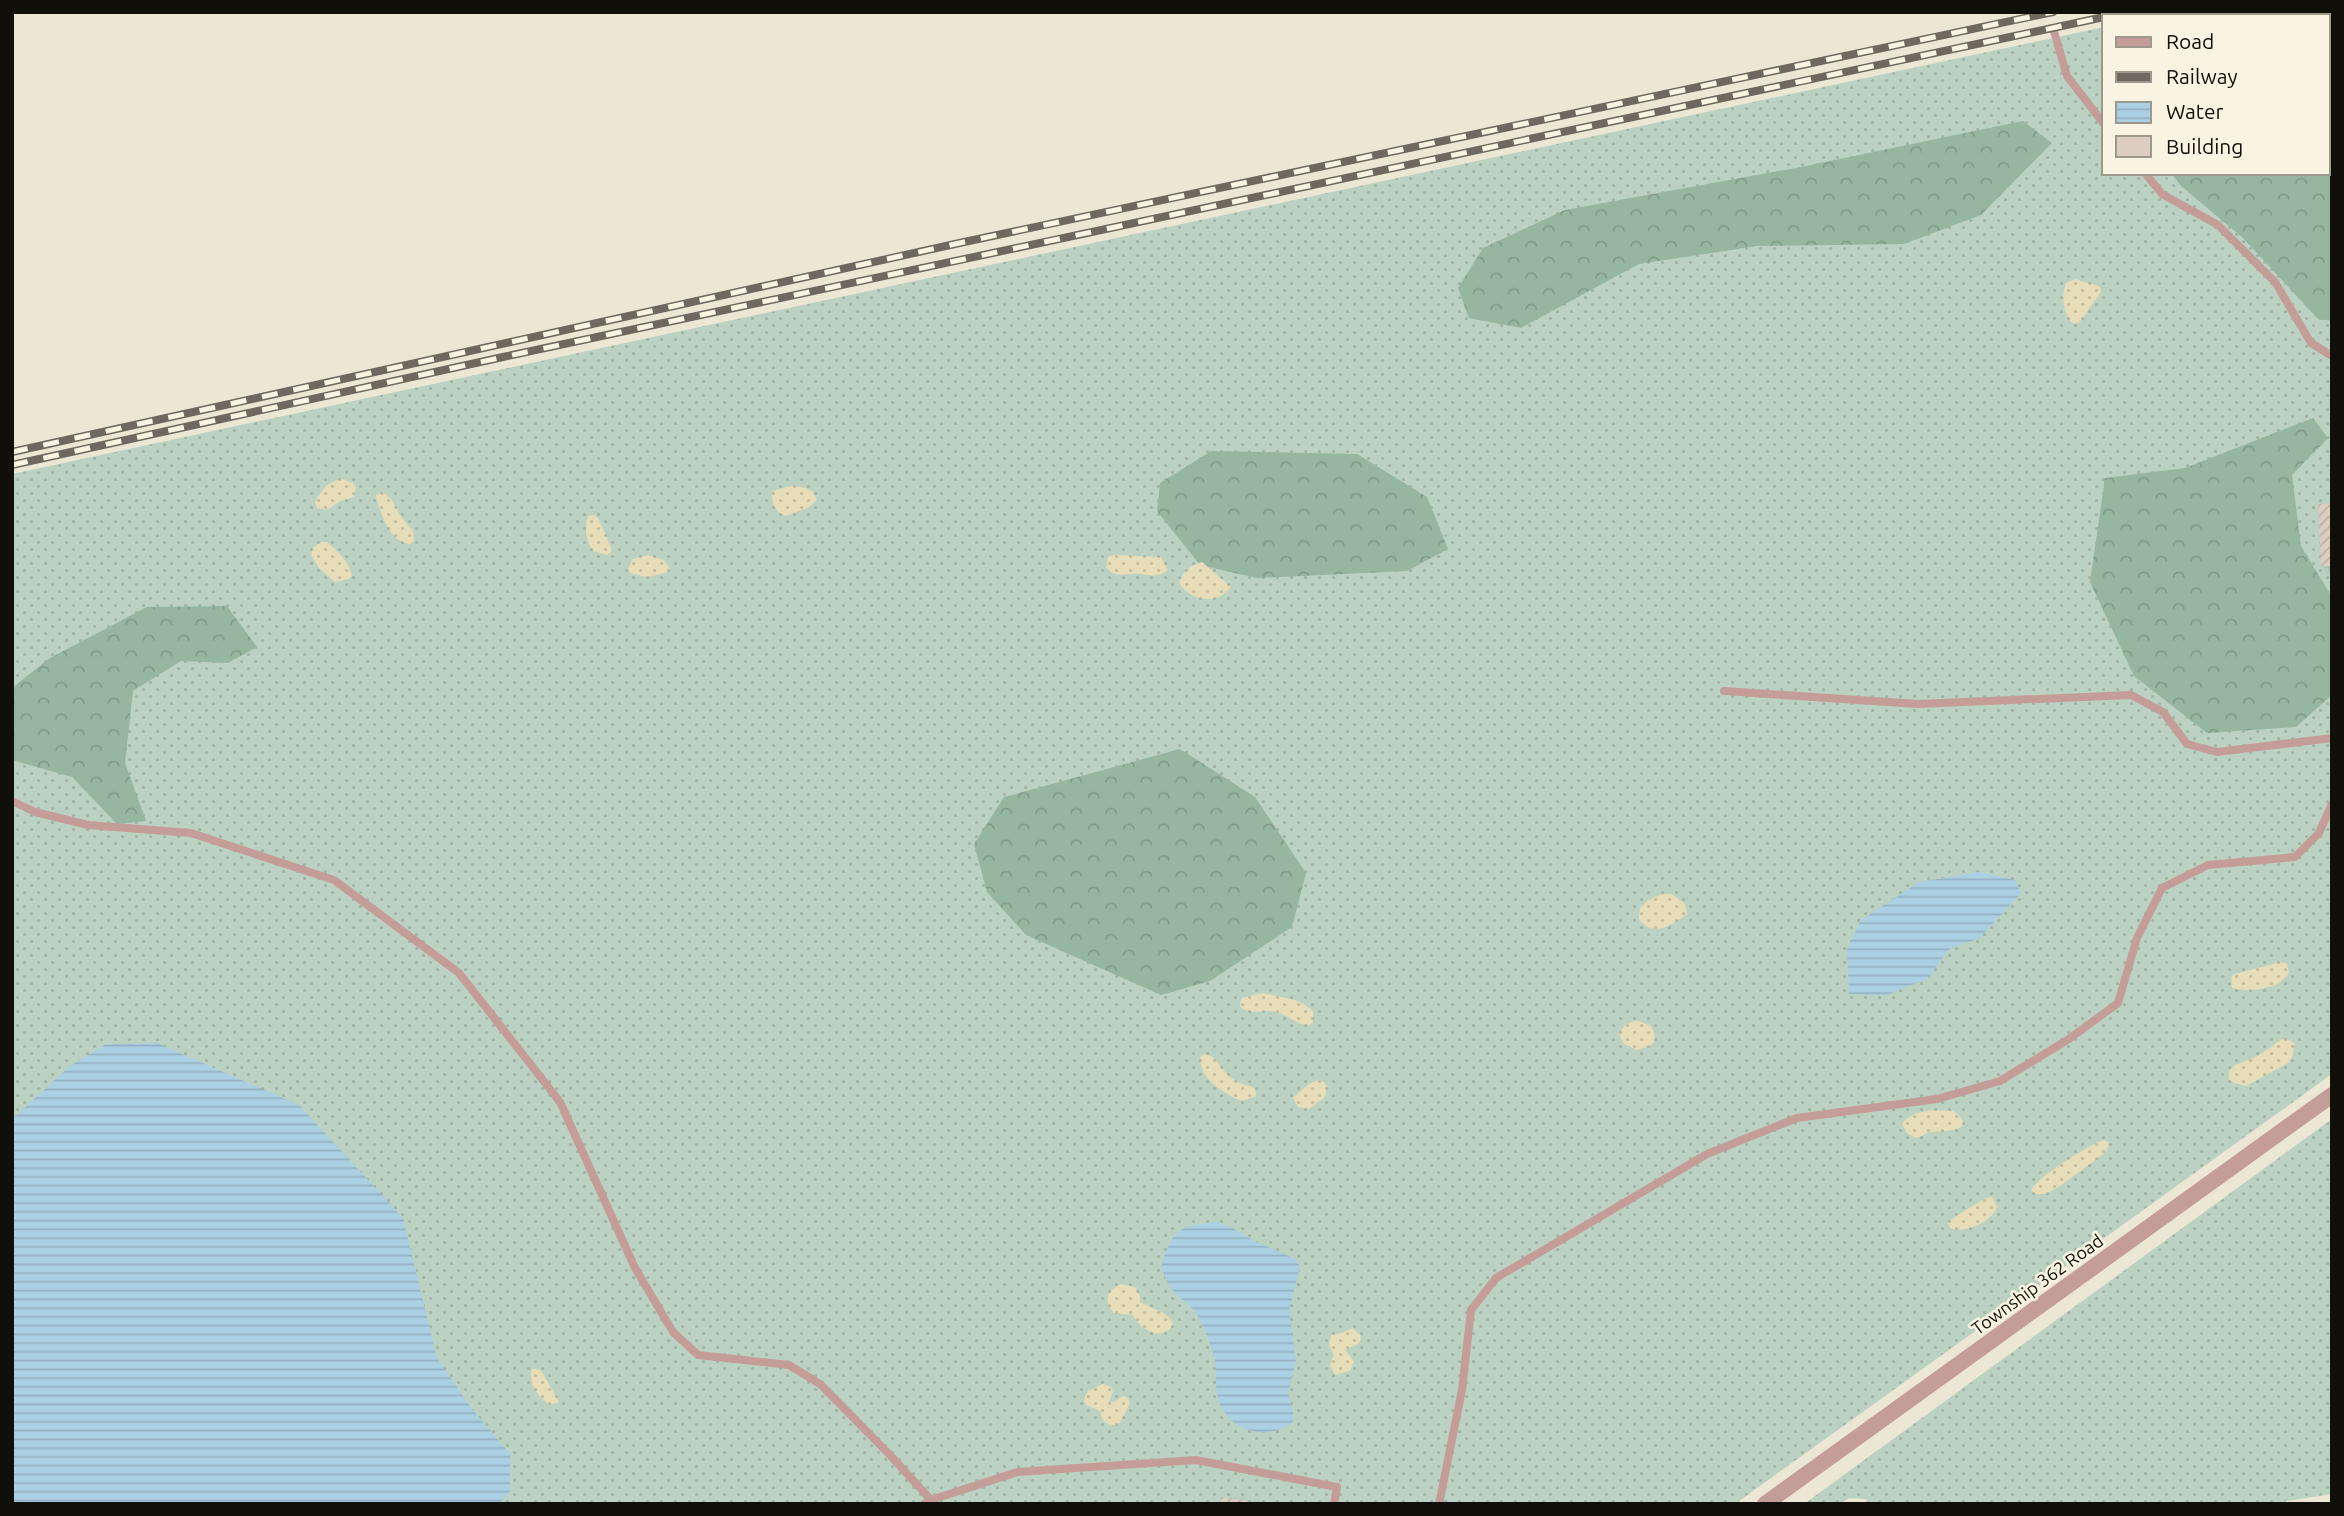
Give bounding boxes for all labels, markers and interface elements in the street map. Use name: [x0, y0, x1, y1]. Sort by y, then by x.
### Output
legend: [2102, 14, 2330, 175]
text: Road: [2166, 29, 2214, 53]
text: Railway: [2166, 64, 2238, 88]
text: Water: [2166, 99, 2224, 123]
text: Building: [2166, 134, 2243, 158]
street label: Township 362 Road: [1968, 1230, 2106, 1338]

